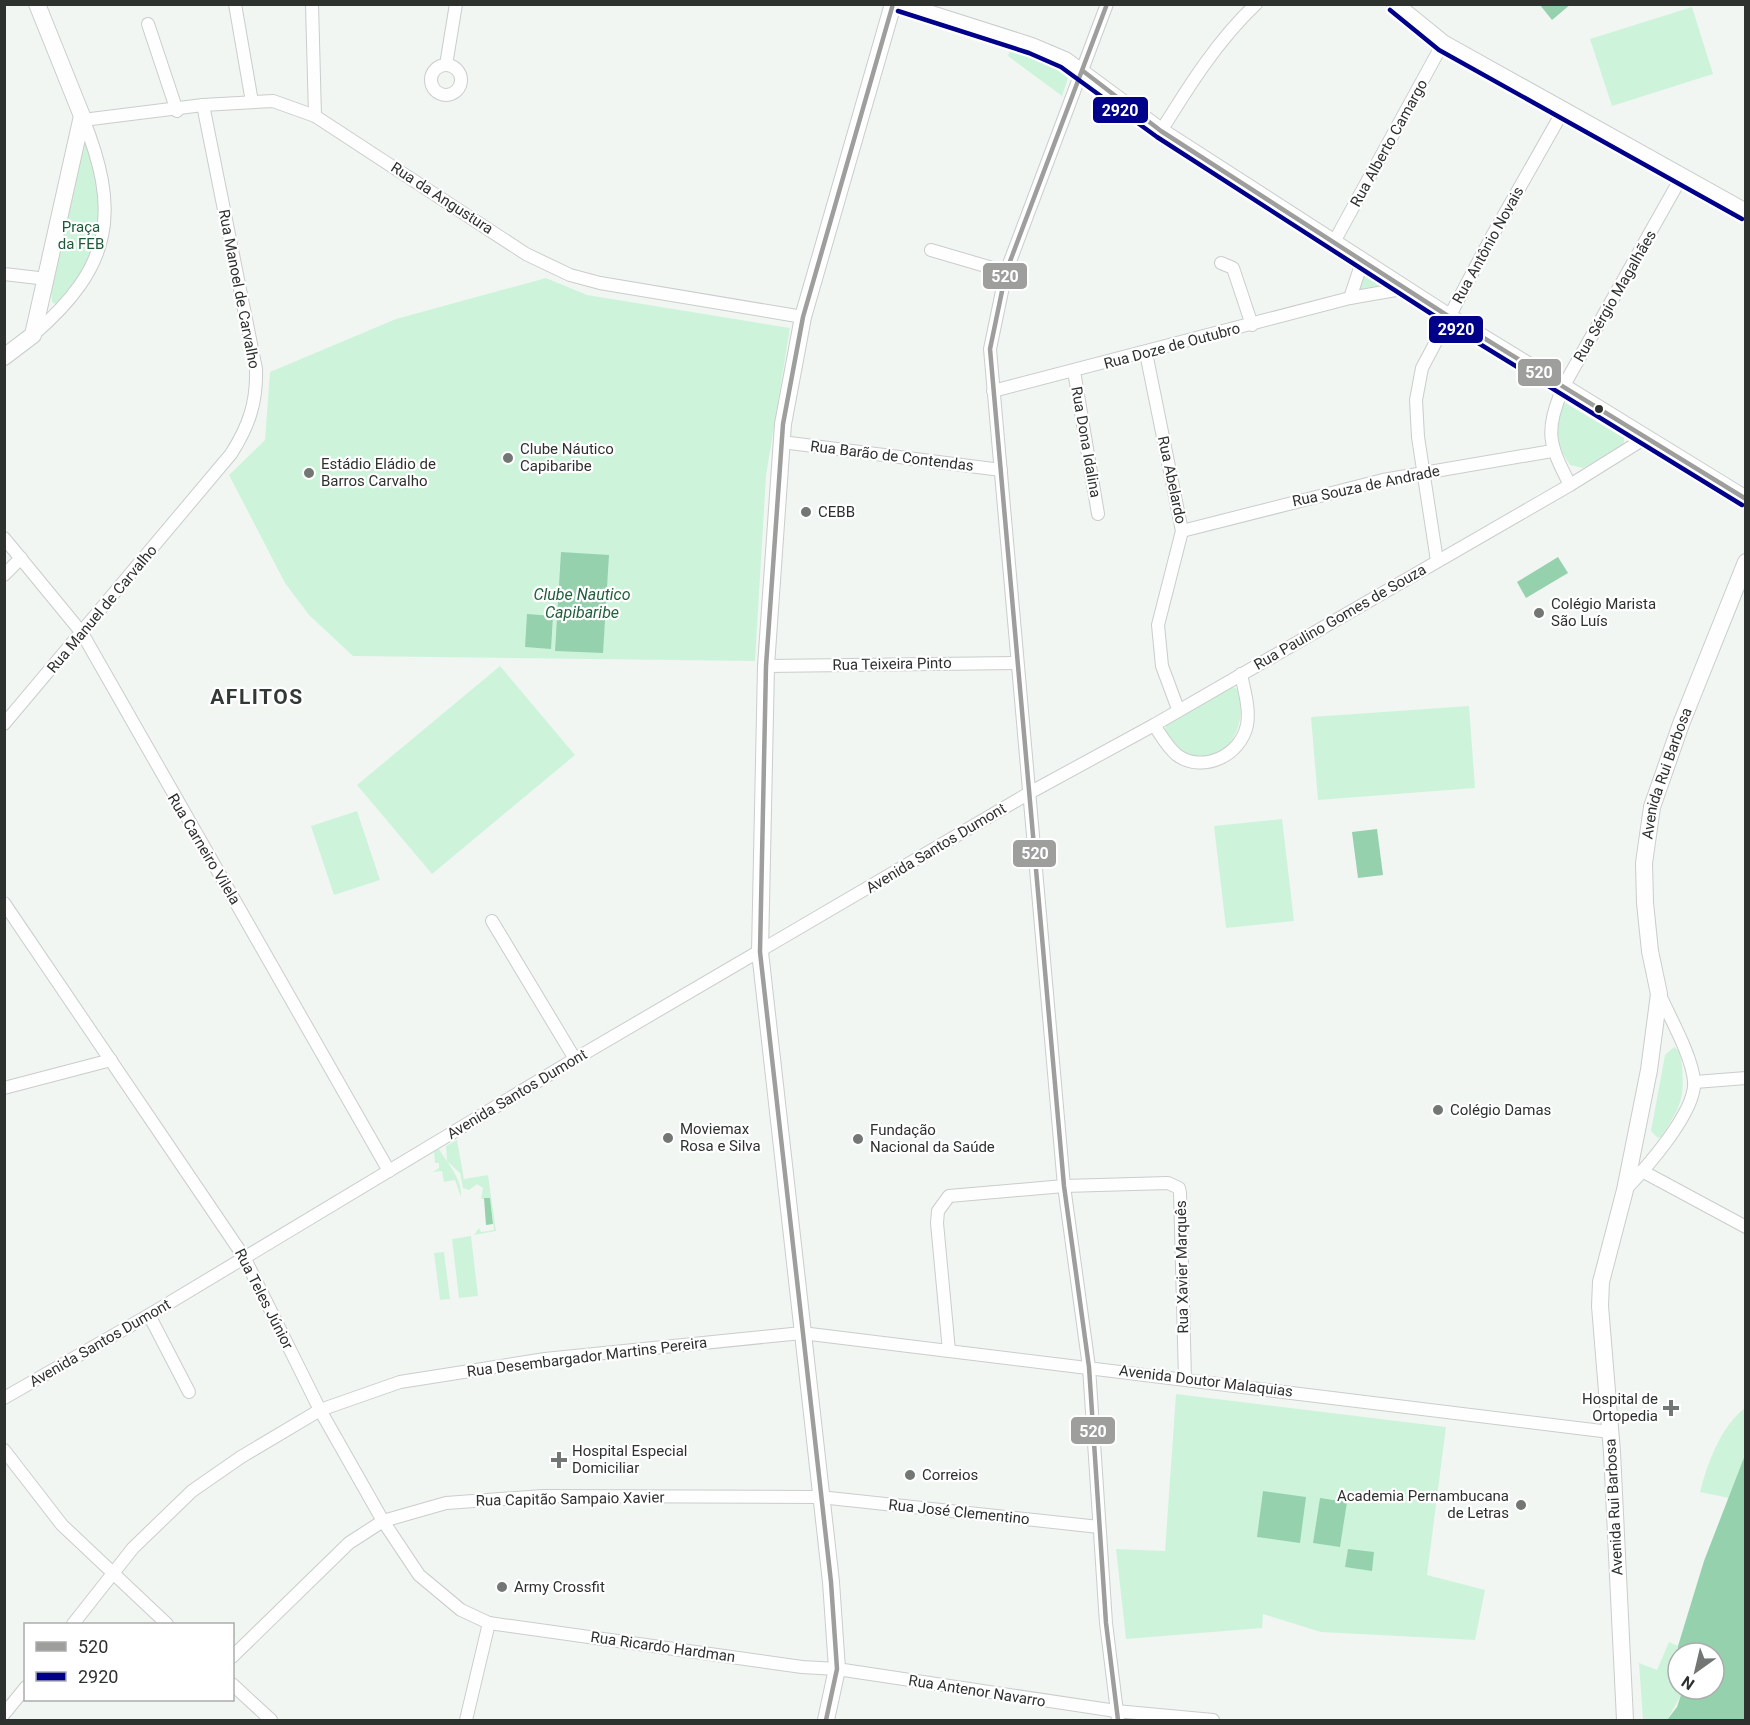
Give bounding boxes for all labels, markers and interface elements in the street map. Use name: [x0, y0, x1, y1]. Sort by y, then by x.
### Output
street label: Rua Alberto Camargo: [1346, 76, 1432, 210]
line badge: 2920: [1092, 96, 1149, 124]
text: 2920: [1102, 101, 1138, 120]
street label: Rua da Angustura: [387, 158, 497, 238]
street label: Rua Antônio Novais: [1448, 183, 1528, 307]
street label: Rua Manoel de Carvalho: [215, 208, 263, 370]
park label: Praça da FEB: [58, 218, 104, 253]
street label: Rua Sérgio Magalhães: [1570, 227, 1660, 365]
line badge: 520: [982, 262, 1028, 290]
text: 520: [991, 267, 1019, 286]
line badge: 2920: [1428, 315, 1484, 344]
street label: Rua Doze de Outubro: [1102, 319, 1242, 373]
text: 2920: [1438, 320, 1474, 339]
line badge: 520: [1517, 358, 1562, 387]
text: 520: [1525, 363, 1553, 382]
street label: Rua Dona Idalina: [1067, 385, 1105, 499]
unlabelled marker: [1593, 403, 1605, 415]
street label: Rua Abelardo: [1154, 434, 1190, 526]
street label: Rua Barão de Contendas: [809, 437, 975, 475]
place label: Clube Náutico Capibaribe: [520, 440, 614, 475]
marker: Clube Náutico Capibaribe: [501, 451, 515, 465]
place label: Estádio Eládio de Barros Carvalho: [321, 455, 436, 490]
street label: Rua Souza de Andrade: [1291, 462, 1442, 510]
marker: Estádio Eládio de Barros Carvalho: [302, 466, 316, 480]
place label: CEBB: [818, 503, 855, 521]
marker: CEBB: [799, 505, 813, 519]
street label: Rua Manuel de Carvalho: [43, 541, 161, 677]
street label: Rua Paulino Gomes de Souza: [1251, 560, 1429, 674]
water label: Clube Nautico Capibaribe: [533, 585, 631, 622]
place label: Colégio Marista São Luís: [1551, 595, 1656, 630]
marker: Colégio Marista São Luís: [1532, 606, 1546, 620]
street label: Rua Teixeira Pinto: [832, 654, 952, 674]
district label: AFLITOS: [210, 685, 304, 709]
street label: Avenida Rui Barbosa: [1639, 705, 1696, 840]
street label: Rua Carneiro Vilela: [164, 790, 244, 908]
street label: Avenida Santos Dumont: [863, 799, 1009, 897]
line badge: 520: [1012, 839, 1057, 868]
text: 520: [1021, 844, 1049, 863]
street label: Avenida Santos Dumont: [444, 1045, 590, 1143]
place label: Colégio Damas: [1450, 1101, 1551, 1119]
marker: Colégio Damas: [1431, 1103, 1445, 1117]
place label: Moviemax Rosa e Silva: [680, 1120, 761, 1155]
place label: Fundação Nacional da Saúde: [870, 1121, 995, 1156]
marker: Moviemax Rosa e Silva: [661, 1131, 675, 1145]
marker: Fundação Nacional da Saúde: [851, 1132, 865, 1146]
street label: Rua Xavier Marquês: [1172, 1200, 1192, 1334]
street label: Rua Teles Júnior: [231, 1246, 297, 1352]
street label: Avenida Santos Dumont: [26, 1295, 174, 1391]
street label: Rua Desembargador Martins Pereira: [466, 1333, 708, 1381]
street label: Avenida Doutor Malaquias: [1118, 1361, 1294, 1401]
place label: Hospital de Ortopedia: [1582, 1390, 1658, 1425]
marker: Hospital de Ortopedia: [1662, 1399, 1680, 1417]
line badge: 520: [1070, 1416, 1116, 1445]
text: 520: [1079, 1422, 1107, 1441]
street label: Avenida Rui Barbosa: [1601, 1438, 1627, 1576]
place label: Hospital Especial Domiciliar: [572, 1442, 687, 1477]
marker: Hospital Especial Domiciliar: [550, 1451, 568, 1469]
place label: Correios: [922, 1466, 978, 1484]
marker: Correios: [903, 1468, 917, 1482]
place label: Academia Pernambucana de Letras: [1337, 1487, 1509, 1522]
street label: Rua Capitão Sampaio Xavier: [475, 1488, 665, 1510]
street label: Rua José Clementino: [888, 1496, 1030, 1528]
marker: Academia Pernambucana de Letras: [1514, 1498, 1528, 1512]
place label: Army Crossfit: [514, 1578, 605, 1596]
marker: Army Crossfit: [495, 1580, 509, 1594]
legend: [24, 1623, 234, 1701]
street label: Rua Ricardo Hardman: [590, 1628, 736, 1666]
text: 520: [78, 1636, 108, 1657]
north arrow: [1666, 1641, 1726, 1701]
text: 2920: [78, 1666, 118, 1687]
street label: Rua Antenor Navarro: [907, 1671, 1047, 1711]
text: N: [1678, 1672, 1698, 1694]

